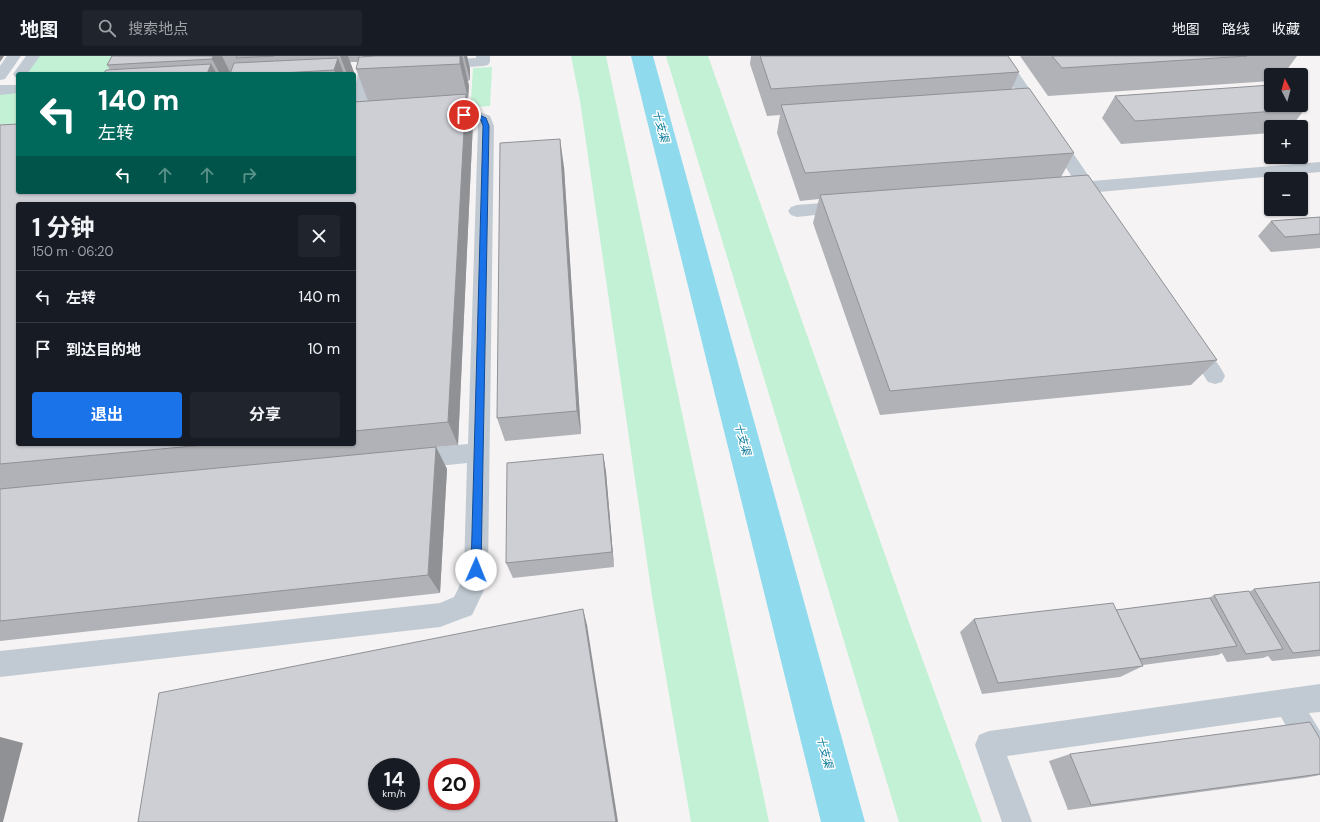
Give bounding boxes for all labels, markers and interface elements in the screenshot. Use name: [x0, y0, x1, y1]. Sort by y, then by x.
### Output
search box: [82, 10, 362, 46]
text: 地图: [20, 17, 58, 42]
icon: search: [96, 17, 118, 39]
text: 搜索地点: [128, 19, 188, 39]
text: 地图: [1172, 20, 1200, 38]
text: 路线: [1222, 20, 1250, 38]
text: 收藏: [1272, 20, 1300, 38]
north arrow: [1264, 68, 1308, 112]
map controls: [1264, 68, 1308, 216]
text: 140 m: [98, 82, 179, 119]
icon: left: [32, 88, 84, 140]
pin: [447, 98, 481, 132]
icon: arrive: [453, 104, 475, 126]
water label: 十支渠: [650, 108, 673, 146]
button: +: [1264, 120, 1308, 164]
text: 左转: [98, 121, 134, 145]
icon: left: [112, 164, 134, 186]
icon: ahead: [154, 164, 176, 186]
icon: ahead: [196, 164, 218, 186]
icon: right: [238, 164, 260, 186]
button: −: [1264, 172, 1308, 216]
text: 1 分钟: [32, 212, 94, 243]
button: close: [298, 215, 340, 257]
text: 150 m · 06:20: [32, 243, 113, 260]
icon: left: [32, 286, 54, 308]
text: 140 m: [299, 287, 340, 307]
text: 左转: [66, 288, 96, 308]
icon: arrive: [32, 338, 54, 360]
text: 10 m: [308, 339, 340, 359]
text: 到达目的地: [66, 340, 141, 360]
button: 退出: [32, 392, 182, 438]
button: 分享: [190, 392, 340, 438]
water label: 十支渠: [732, 421, 755, 459]
position arrow: [455, 549, 497, 591]
water label: 十支渠: [814, 734, 837, 772]
speed limit sign: 20: [428, 758, 480, 810]
text: 14: [384, 766, 404, 792]
text: km/h: [382, 787, 406, 800]

